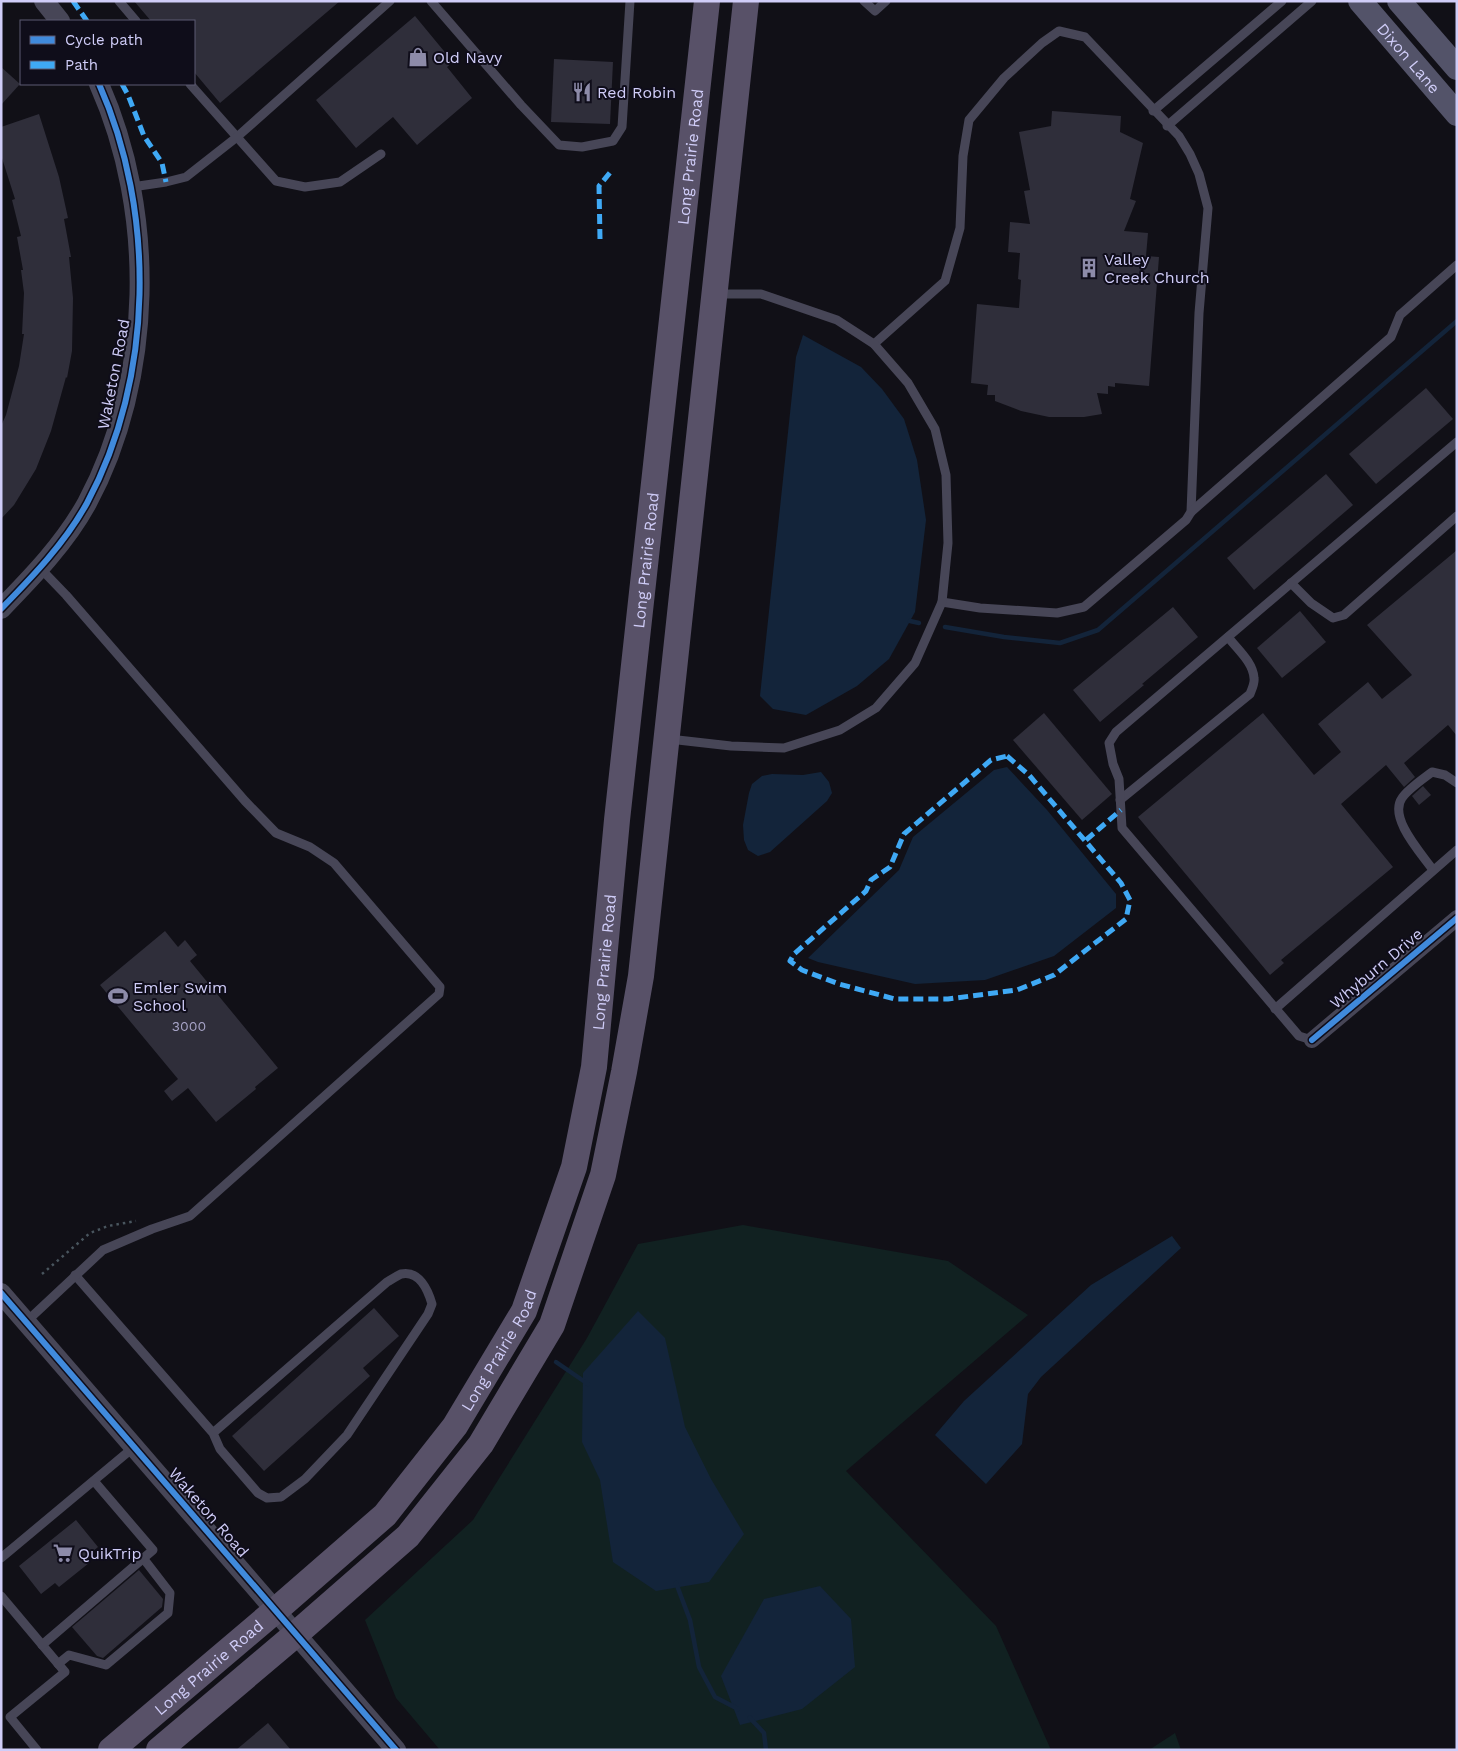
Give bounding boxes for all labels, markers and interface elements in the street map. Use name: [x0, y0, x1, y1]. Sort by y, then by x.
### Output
street label: Dixon Lane: [1373, 19, 1444, 97]
legend: [20, 20, 195, 85]
text: Cycle path: [65, 31, 143, 49]
shop icon: Old Navy: [407, 46, 429, 68]
place label: Old Navy: [433, 48, 503, 67]
text: Path: [65, 56, 98, 74]
restaurant icon: Red Robin: [571, 81, 593, 103]
place label: Red Robin: [597, 83, 676, 102]
street label: Long Prairie Road: [673, 88, 707, 226]
place label: Valley Creek Church: [1104, 250, 1210, 287]
building icon: Valley Creek Church: [1078, 257, 1100, 279]
street label: Waketon Road: [93, 317, 134, 431]
street label: Long Prairie Road: [629, 491, 663, 629]
street label: Long Prairie Road: [588, 893, 620, 1031]
street label: Whyburn Drive: [1326, 924, 1426, 1013]
place label: Emler Swim School: [133, 978, 227, 1015]
sports icon: Emler Swim School: [107, 985, 129, 1007]
house number: 3000: [172, 1018, 206, 1034]
street label: Long Prairie Road: [457, 1287, 541, 1415]
street label: Waketon Road: [165, 1464, 253, 1561]
supermarket icon: QuikTrip: [52, 1542, 74, 1564]
place label: QuikTrip: [78, 1544, 142, 1563]
street label: Long Prairie Road: [151, 1616, 267, 1719]

